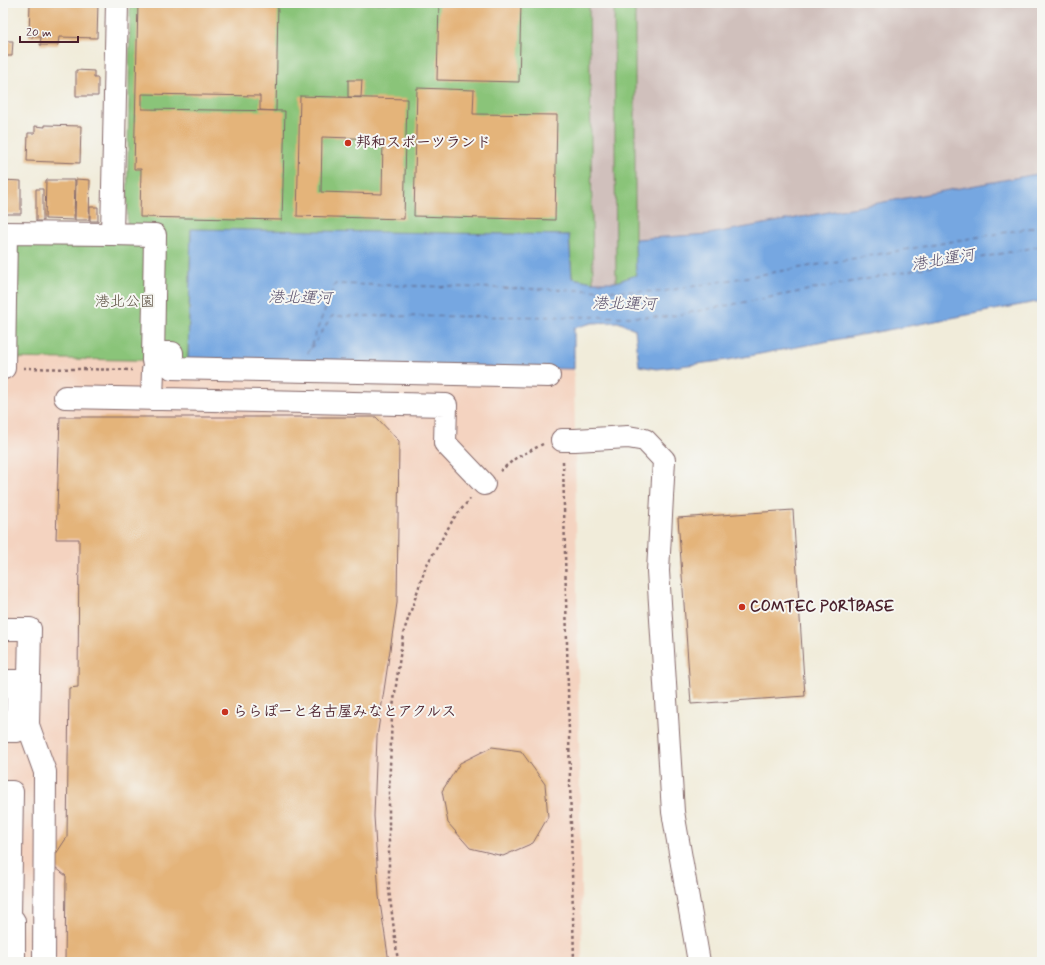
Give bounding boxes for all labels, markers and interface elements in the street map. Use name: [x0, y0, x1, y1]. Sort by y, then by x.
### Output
scale bar: [20, 18, 78, 44]
text: 20 m: [26, 25, 52, 41]
place label: 邦和スポーツランド: [356, 133, 491, 153]
marker: 邦和スポーツランド: [343, 138, 353, 148]
water label: 港北運河: [910, 244, 978, 276]
water label: 港北運河: [268, 287, 334, 309]
park label: 港北公園: [95, 292, 155, 312]
water label: 港北運河: [592, 293, 658, 315]
place label: COMTEC PORTBASE: [750, 597, 894, 617]
marker: COMTEC PORTBASE: [737, 602, 747, 612]
place label: ららぽーと名古屋みなとアクルス: [233, 702, 456, 722]
marker: ららぽーと名古屋みなとアクルス: [220, 707, 230, 717]

